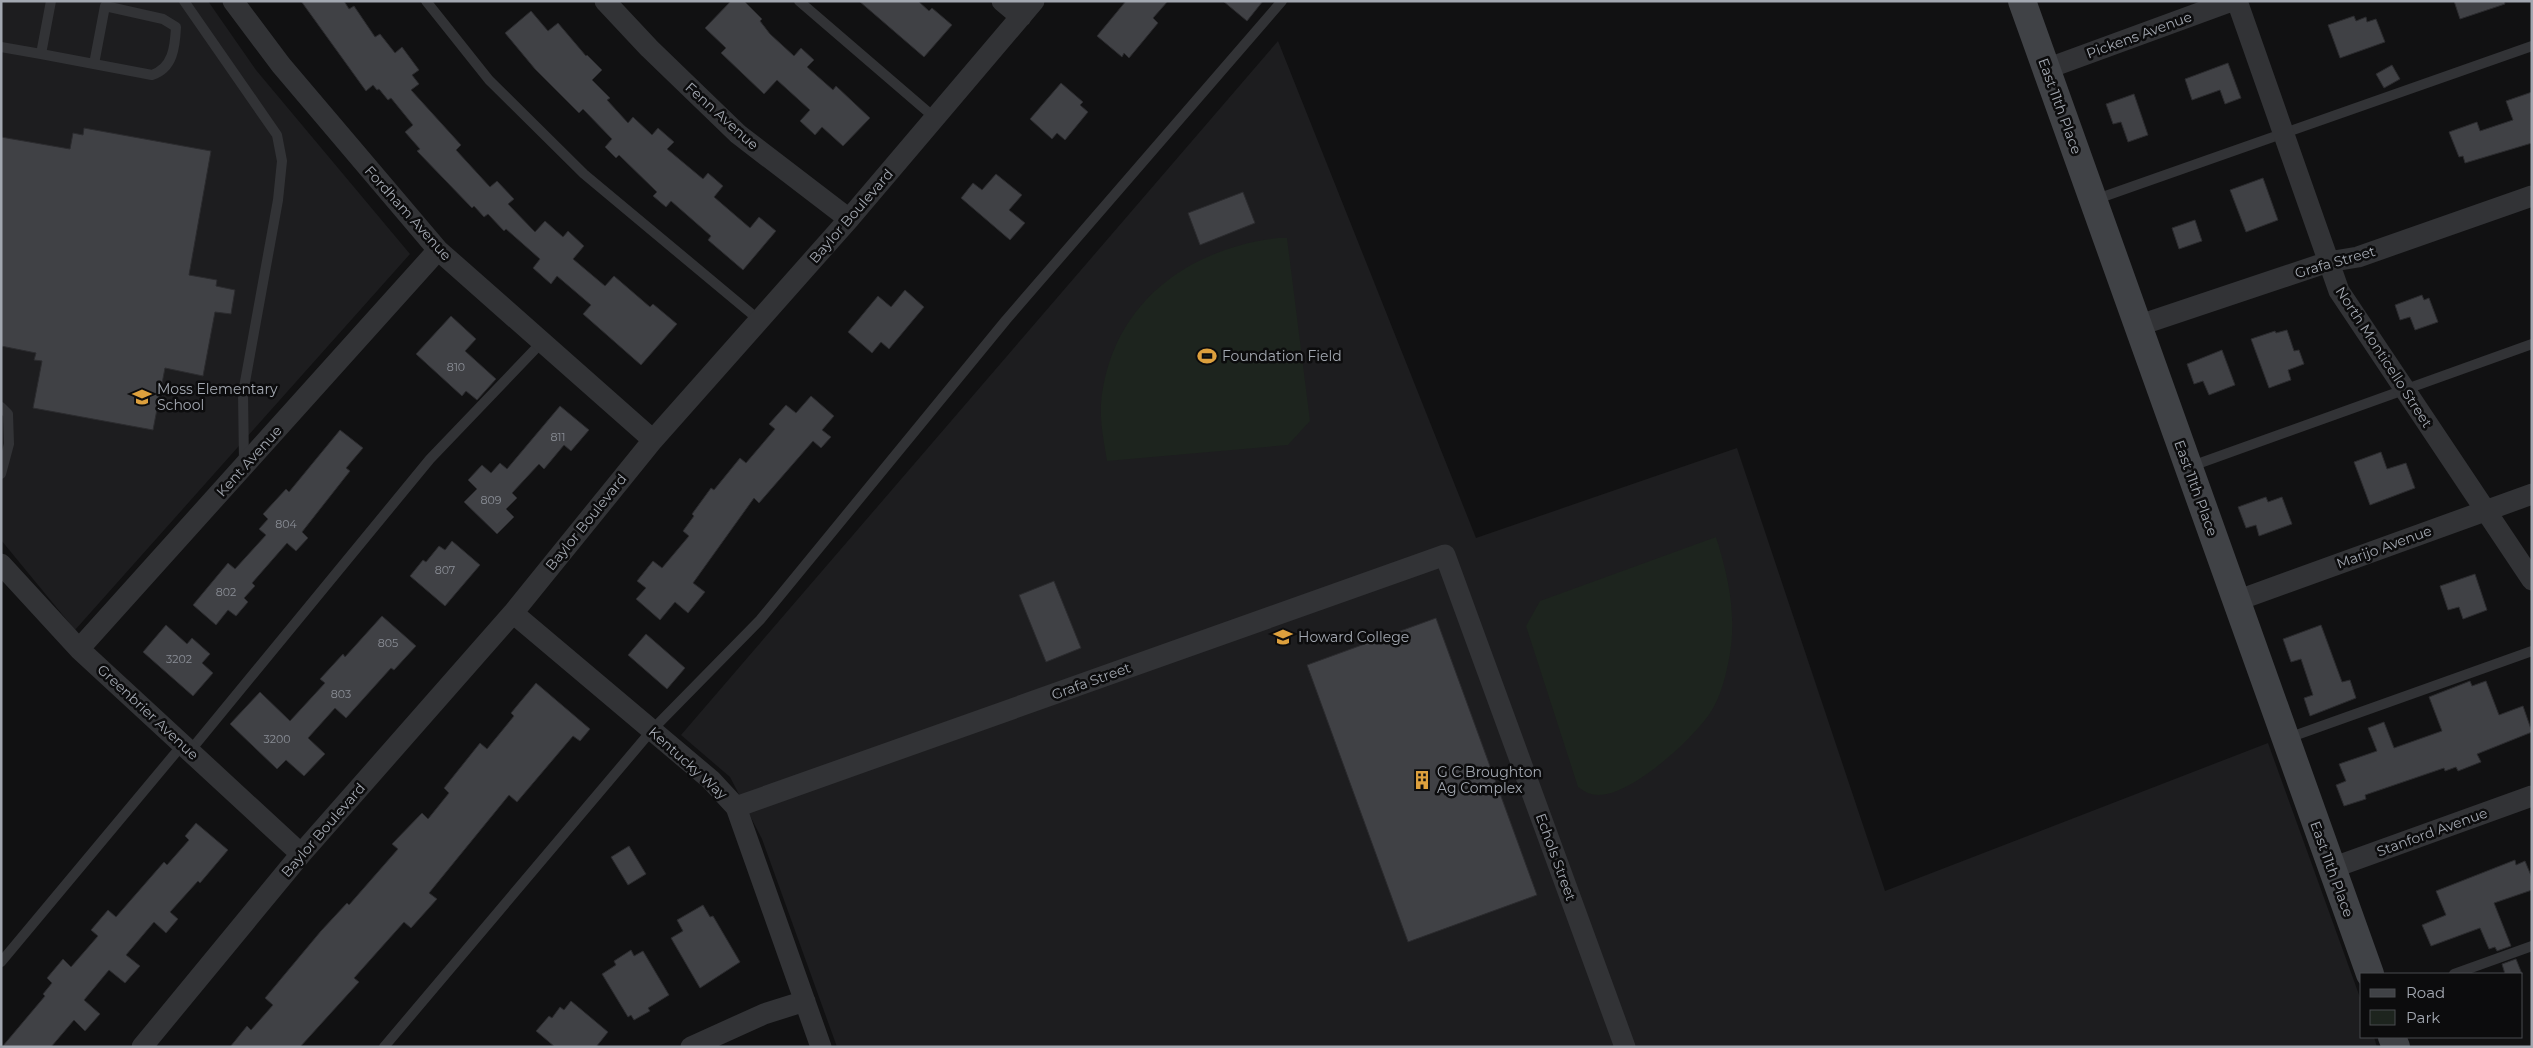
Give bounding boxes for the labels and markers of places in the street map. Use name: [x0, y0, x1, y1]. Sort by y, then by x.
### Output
sports icon: Foundation Field: [1196, 345, 1218, 367]
place label: Foundation Field: [1222, 347, 1342, 365]
place label: Moss Elementary School: [157, 380, 278, 414]
school or university icon: Moss Elementary School: [131, 386, 153, 408]
school or university icon: Howard College: [1272, 626, 1294, 648]
place label: Howard College: [1298, 628, 1409, 646]
place label: G C Broughton Ag Complex: [1437, 763, 1542, 797]
building icon: G C Broughton Ag Complex: [1411, 769, 1433, 791]

